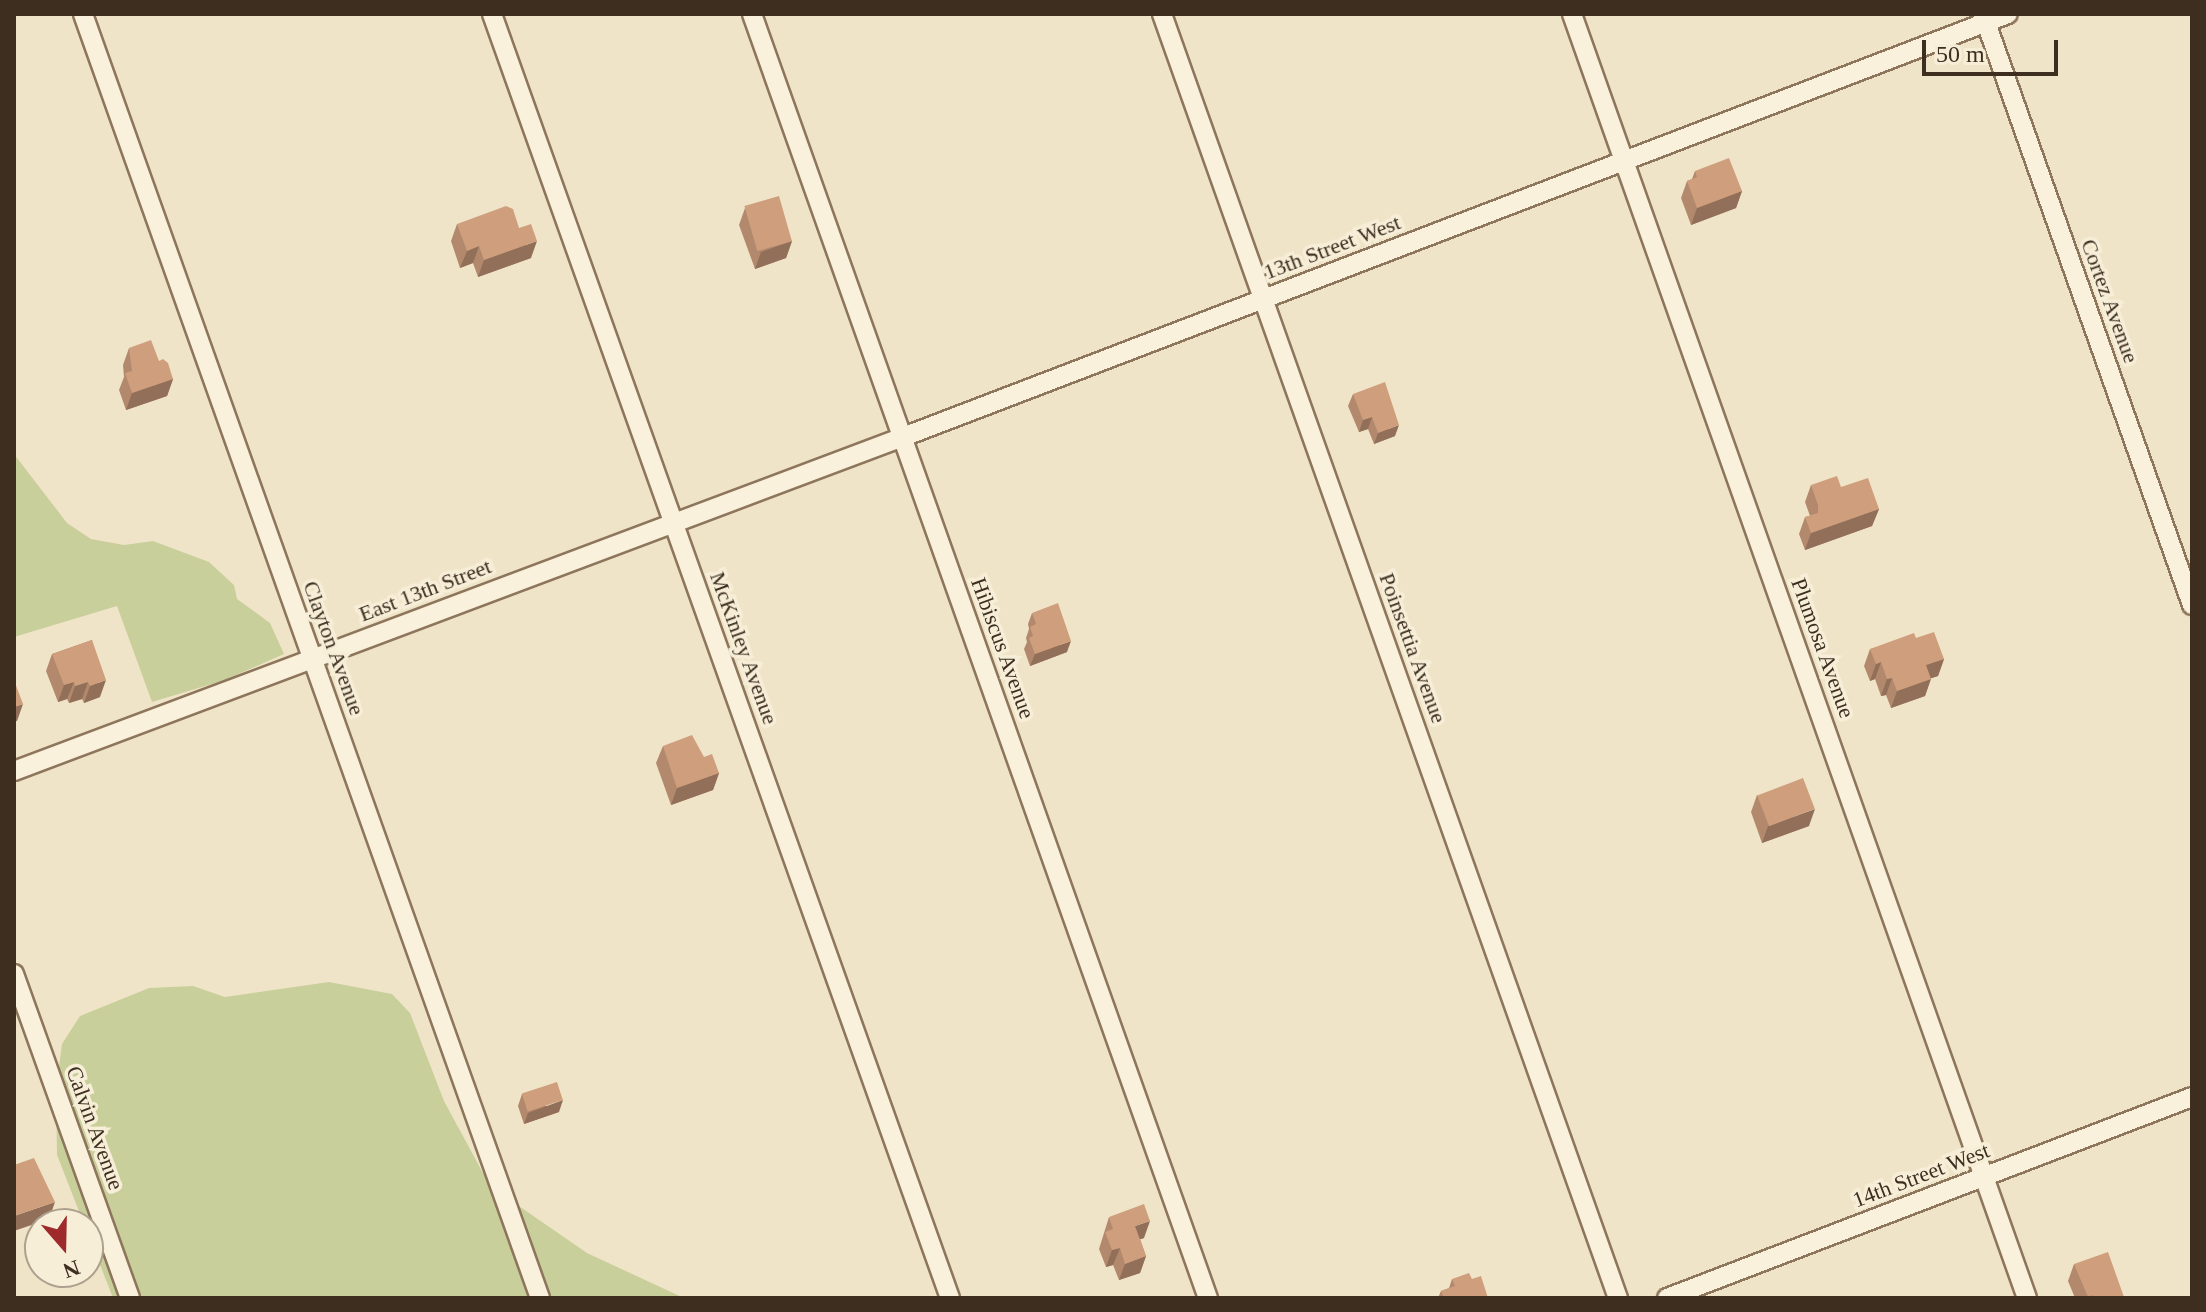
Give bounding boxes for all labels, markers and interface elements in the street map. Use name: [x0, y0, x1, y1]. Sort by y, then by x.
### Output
scale bar: [1926, 24, 2062, 74]
text: 50 m: [1936, 41, 1985, 67]
street label: 13th Street West: [1260, 209, 1404, 285]
street label: Cortez Avenue: [2075, 235, 2145, 367]
street label: East 13th Street: [355, 553, 495, 627]
street label: McKinley Avenue: [704, 568, 784, 728]
street label: Poinsettia Avenue: [1373, 569, 1453, 727]
street label: Hibiscus Avenue: [965, 573, 1041, 723]
street label: Plumosa Avenue: [1785, 574, 1861, 722]
street label: Clayton Avenue: [297, 577, 371, 719]
street label: Calvin Avenue: [60, 1062, 130, 1194]
street label: 14th Street West: [1849, 1137, 1993, 1213]
north arrow: [24, 1208, 104, 1288]
text: N: [60, 1255, 83, 1284]

